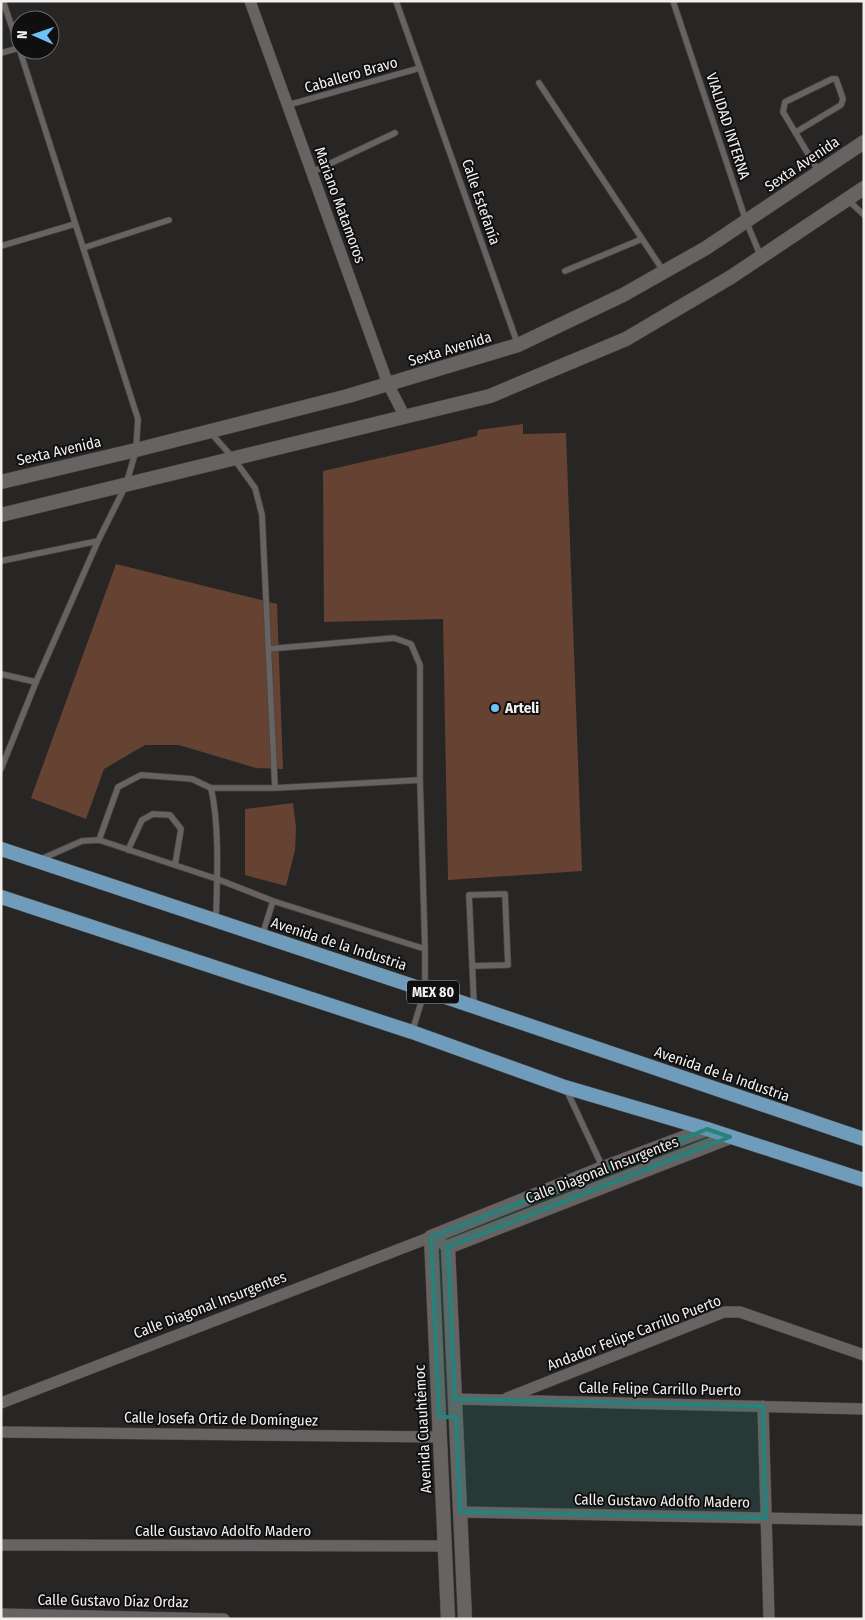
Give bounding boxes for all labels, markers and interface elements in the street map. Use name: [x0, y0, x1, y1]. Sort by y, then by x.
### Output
north arrow: [10, 10, 60, 60]
text: N: [14, 30, 31, 39]
street label: Caballero Bravo: [302, 53, 400, 97]
street label: VIALIDAD INTERNA: [702, 70, 754, 182]
street label: Sexta Avenida: [761, 133, 843, 195]
street label: Mariano Matamoros: [311, 144, 369, 266]
street label: Calle Estefanía: [458, 157, 504, 247]
street label: Sexta Avenida: [406, 328, 494, 370]
street label: Sexta Avenida: [15, 433, 103, 469]
place label: Arteli: [504, 699, 539, 717]
marker: Arteli: [489, 702, 501, 714]
street label: Avenida de la Industria: [269, 914, 409, 974]
road number: MEX 80: [407, 980, 459, 1004]
street label: Avenida de la Industria: [652, 1042, 792, 1106]
street label: Calle Diagonal Insurgentes: [523, 1133, 681, 1207]
street label: Calle Diagonal Insurgentes: [131, 1268, 289, 1342]
street label: Andador Felipe Carrillo Puerto: [544, 1291, 724, 1375]
street label: Avenida Cuauhtémoc: [411, 1364, 435, 1494]
street label: Calle Felipe Carrillo Puerto: [579, 1379, 741, 1399]
street label: Calle Josefa Ortiz de Domínguez: [124, 1408, 318, 1430]
street label: Calle Gustavo Adolfo Madero: [574, 1490, 750, 1512]
street label: Calle Gustavo Adolfo Madero: [135, 1522, 311, 1540]
street label: Calle Gustavo Díaz Ordaz: [37, 1591, 189, 1611]

